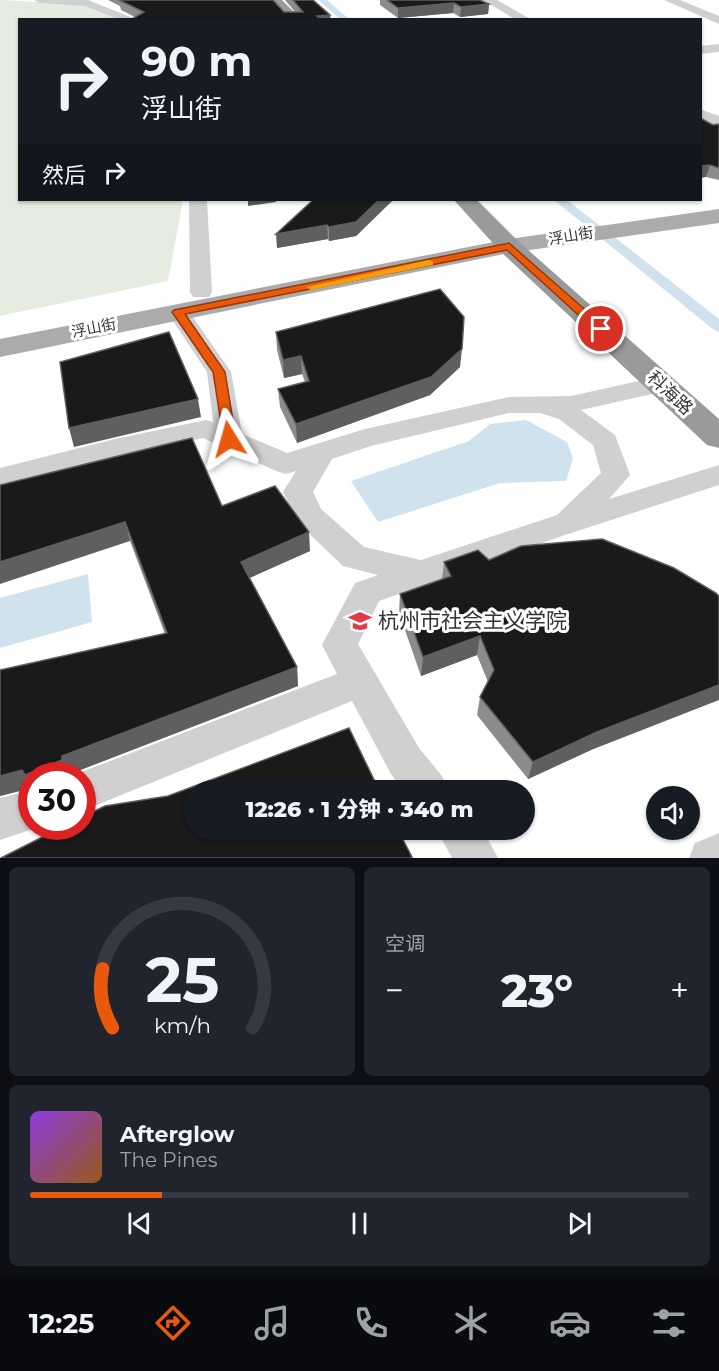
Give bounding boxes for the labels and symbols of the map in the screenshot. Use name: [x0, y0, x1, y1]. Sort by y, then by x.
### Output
street label: 浮山街: [547, 223, 595, 248]
pin: [575, 303, 626, 354]
street label: 浮山街: [70, 314, 118, 341]
street label: 科海路: [643, 367, 697, 419]
position arrow: [197, 407, 261, 471]
school or university icon: 杭州市社会主义学院: [347, 608, 373, 634]
place label: 杭州市社会主义学院: [378, 608, 567, 633]
speed limit sign: 30: [18, 762, 96, 840]

